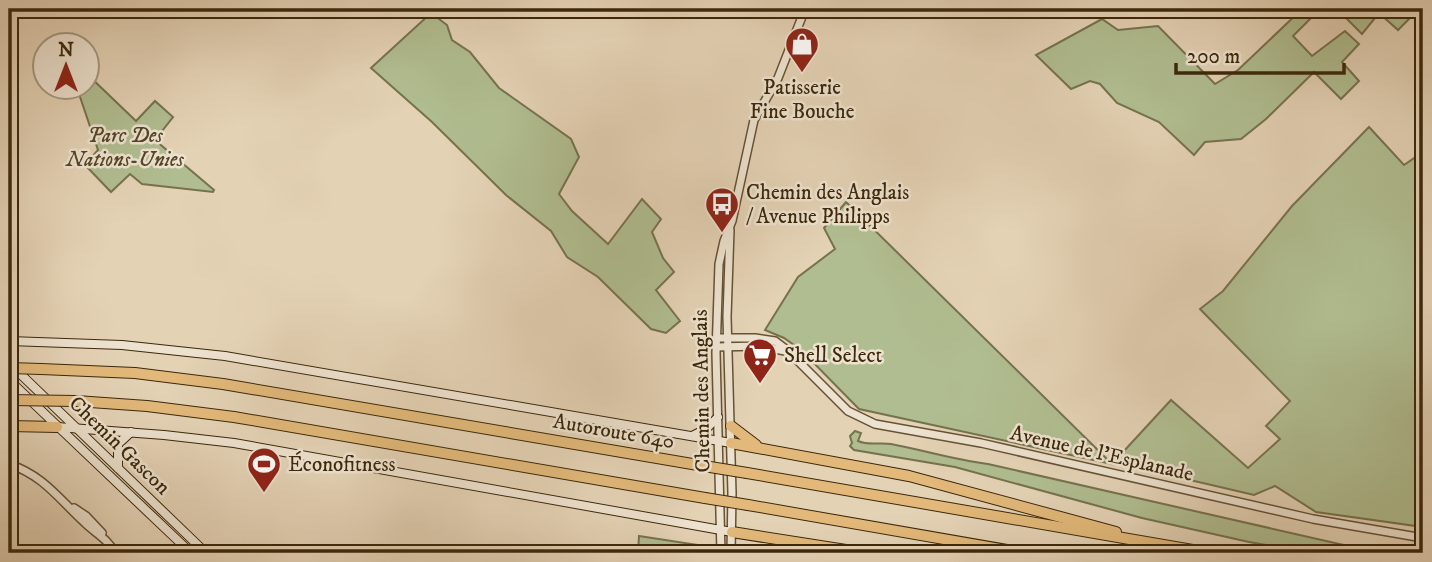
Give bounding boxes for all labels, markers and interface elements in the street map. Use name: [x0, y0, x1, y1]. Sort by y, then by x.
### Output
shop icon: Patisserie Fine Bouche: [783, 25, 821, 74]
north arrow: [32, 32, 102, 102]
scale bar: [1176, 32, 1344, 76]
text: N: [58, 39, 74, 62]
text: 200 m: [1187, 44, 1240, 70]
place label: Patisserie Fine Bouche: [750, 75, 855, 125]
park label: Parc Des Nations-Unies: [65, 123, 184, 173]
place label: Chemin des Anglais / Avenue Philipps: [746, 180, 909, 230]
bus stop icon: Chemin des Anglais / Avenue Philipps: [703, 185, 741, 234]
street label: Chemin des Anglais: [688, 309, 716, 473]
supermarket icon: Shell Select: [741, 336, 779, 385]
place label: Shell Select: [784, 343, 882, 369]
street label: Chemin Gascon: [63, 391, 176, 501]
street label: Autoroute 640: [551, 409, 677, 455]
street label: Avenue de l'Esplanade: [1008, 420, 1196, 488]
sports icon: Éconofitness: [245, 445, 283, 494]
place label: Éconofitness: [288, 451, 395, 478]

